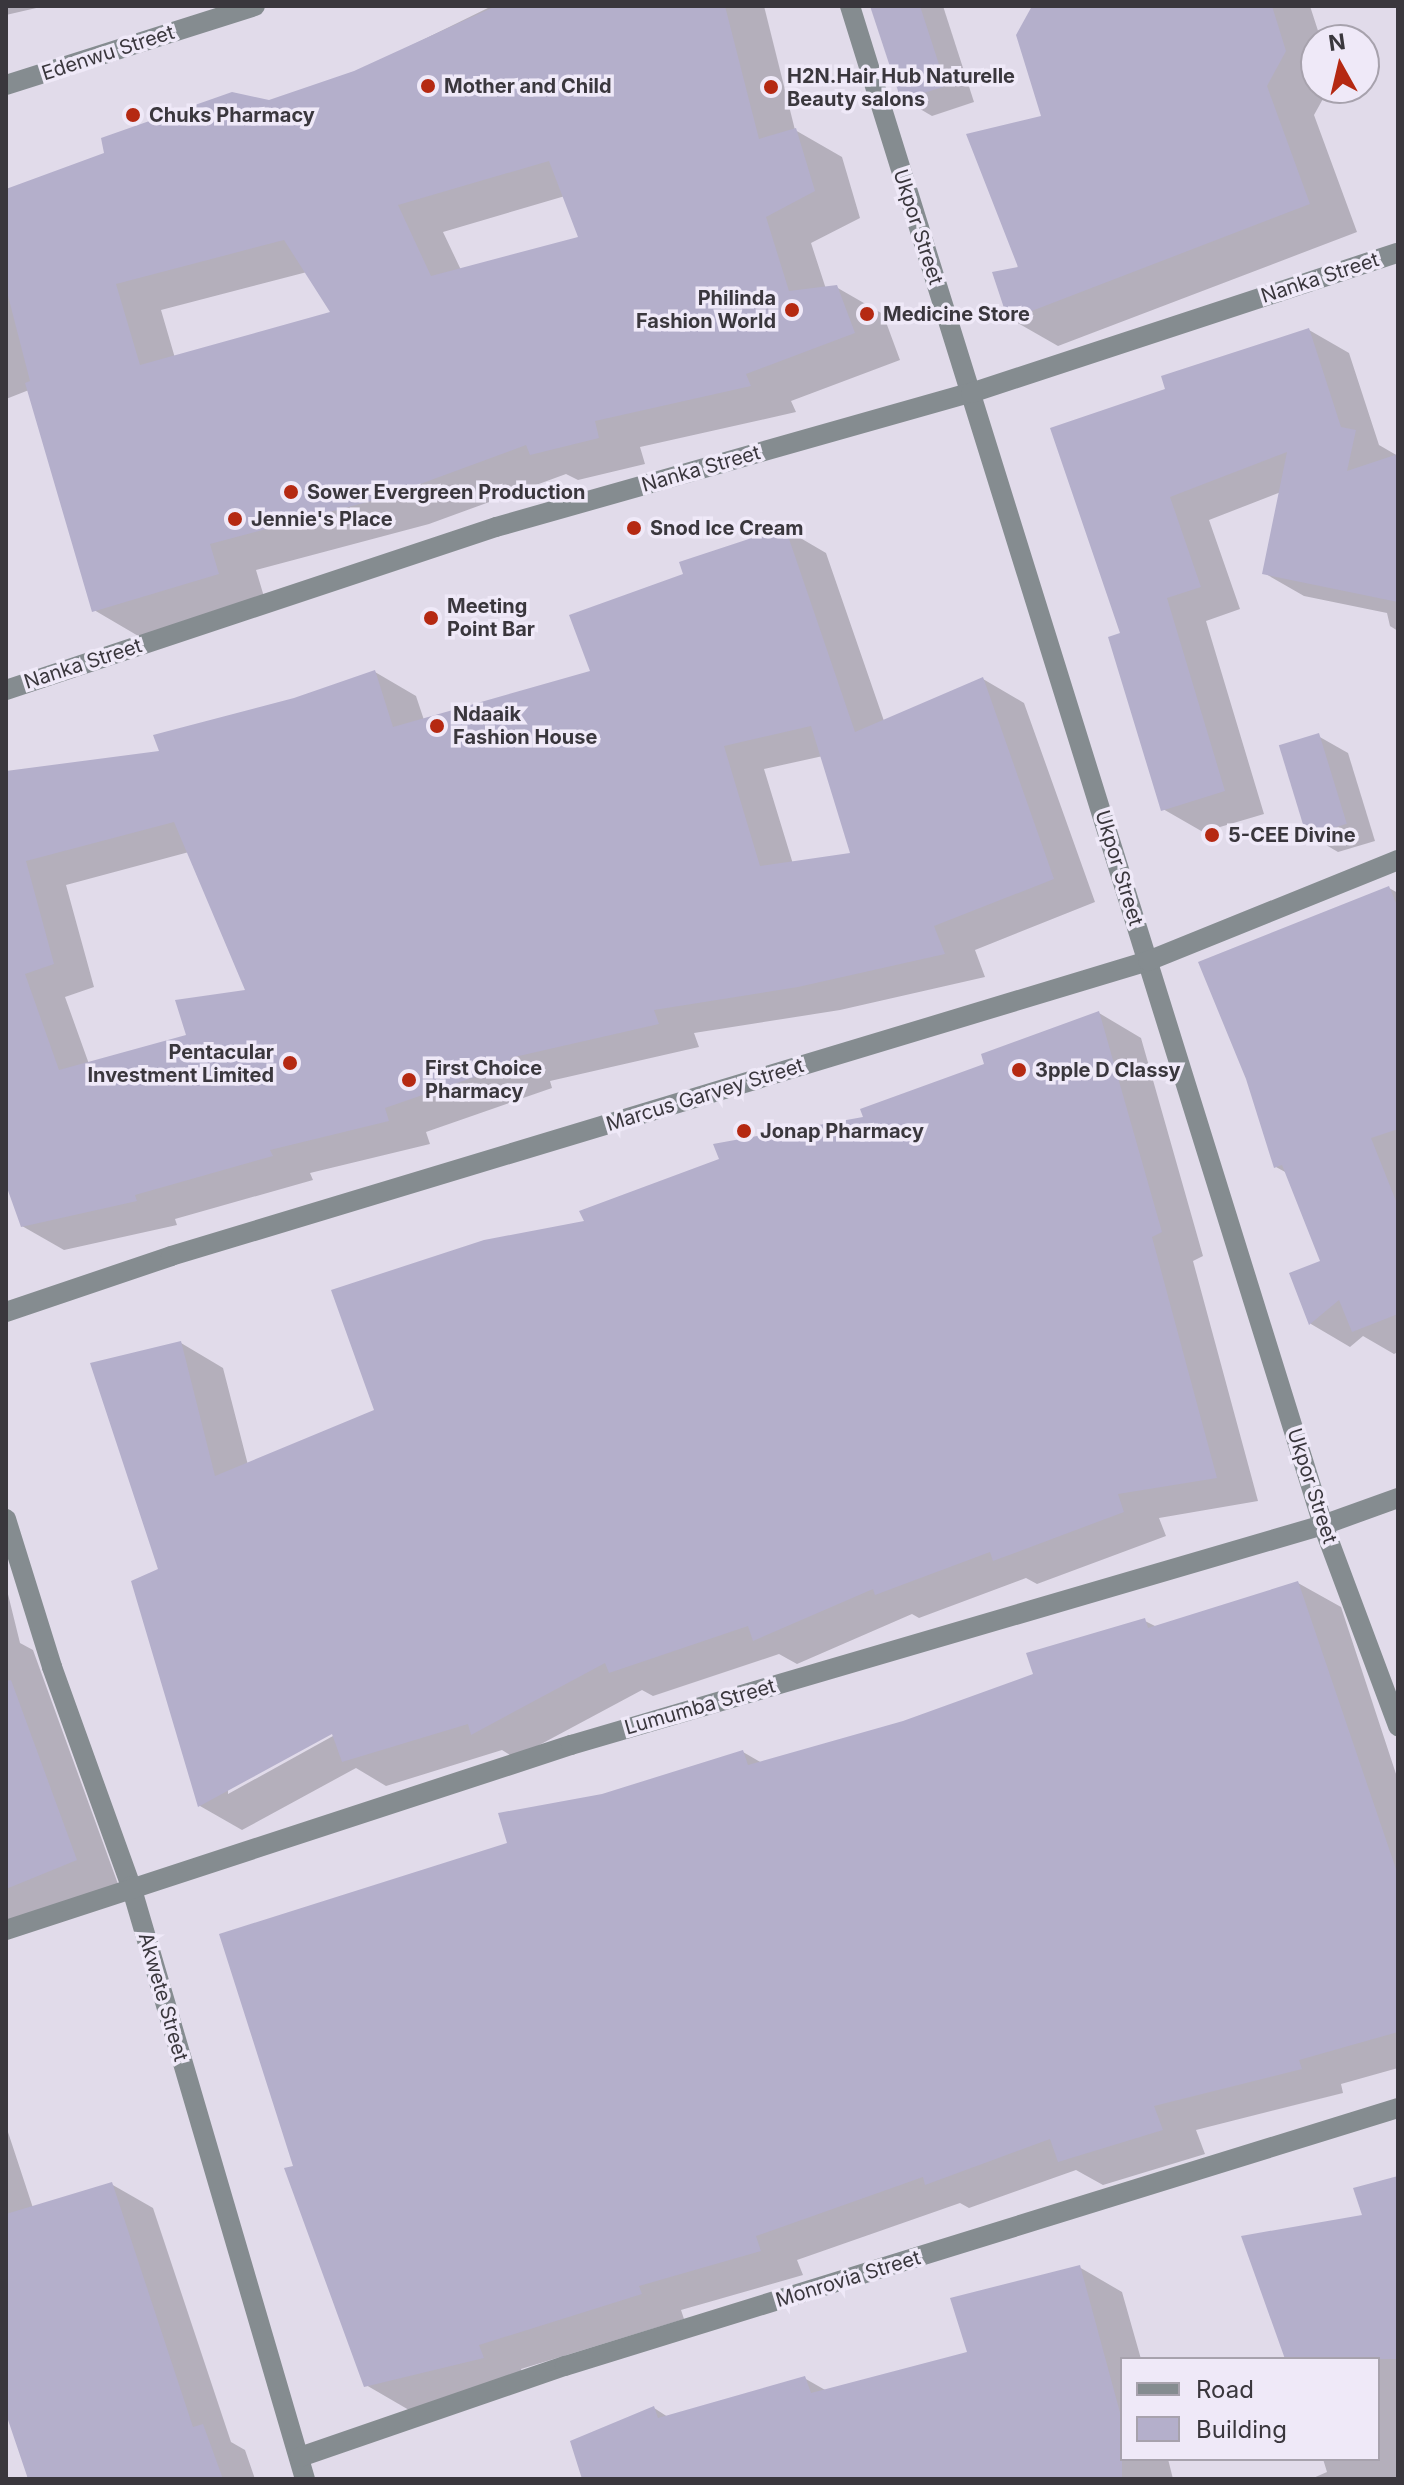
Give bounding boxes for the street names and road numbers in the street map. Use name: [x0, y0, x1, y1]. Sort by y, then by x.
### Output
street label: Edenwu Street: [39, 20, 177, 86]
street label: Ukpor Street: [888, 166, 948, 288]
street label: Nanka Street: [1258, 248, 1382, 308]
street label: Nanka Street: [639, 441, 763, 497]
street label: Nanka Street: [21, 634, 145, 694]
street label: Ukpor Street: [1090, 807, 1148, 929]
street label: Marcus Garvey Street: [603, 1054, 807, 1136]
street label: Ukpor Street: [1282, 1425, 1342, 1547]
street label: Lumumba Street: [622, 1674, 778, 1740]
street label: Akwete Street: [133, 1930, 193, 2064]
street label: Monrovia Street: [773, 2246, 923, 2312]

